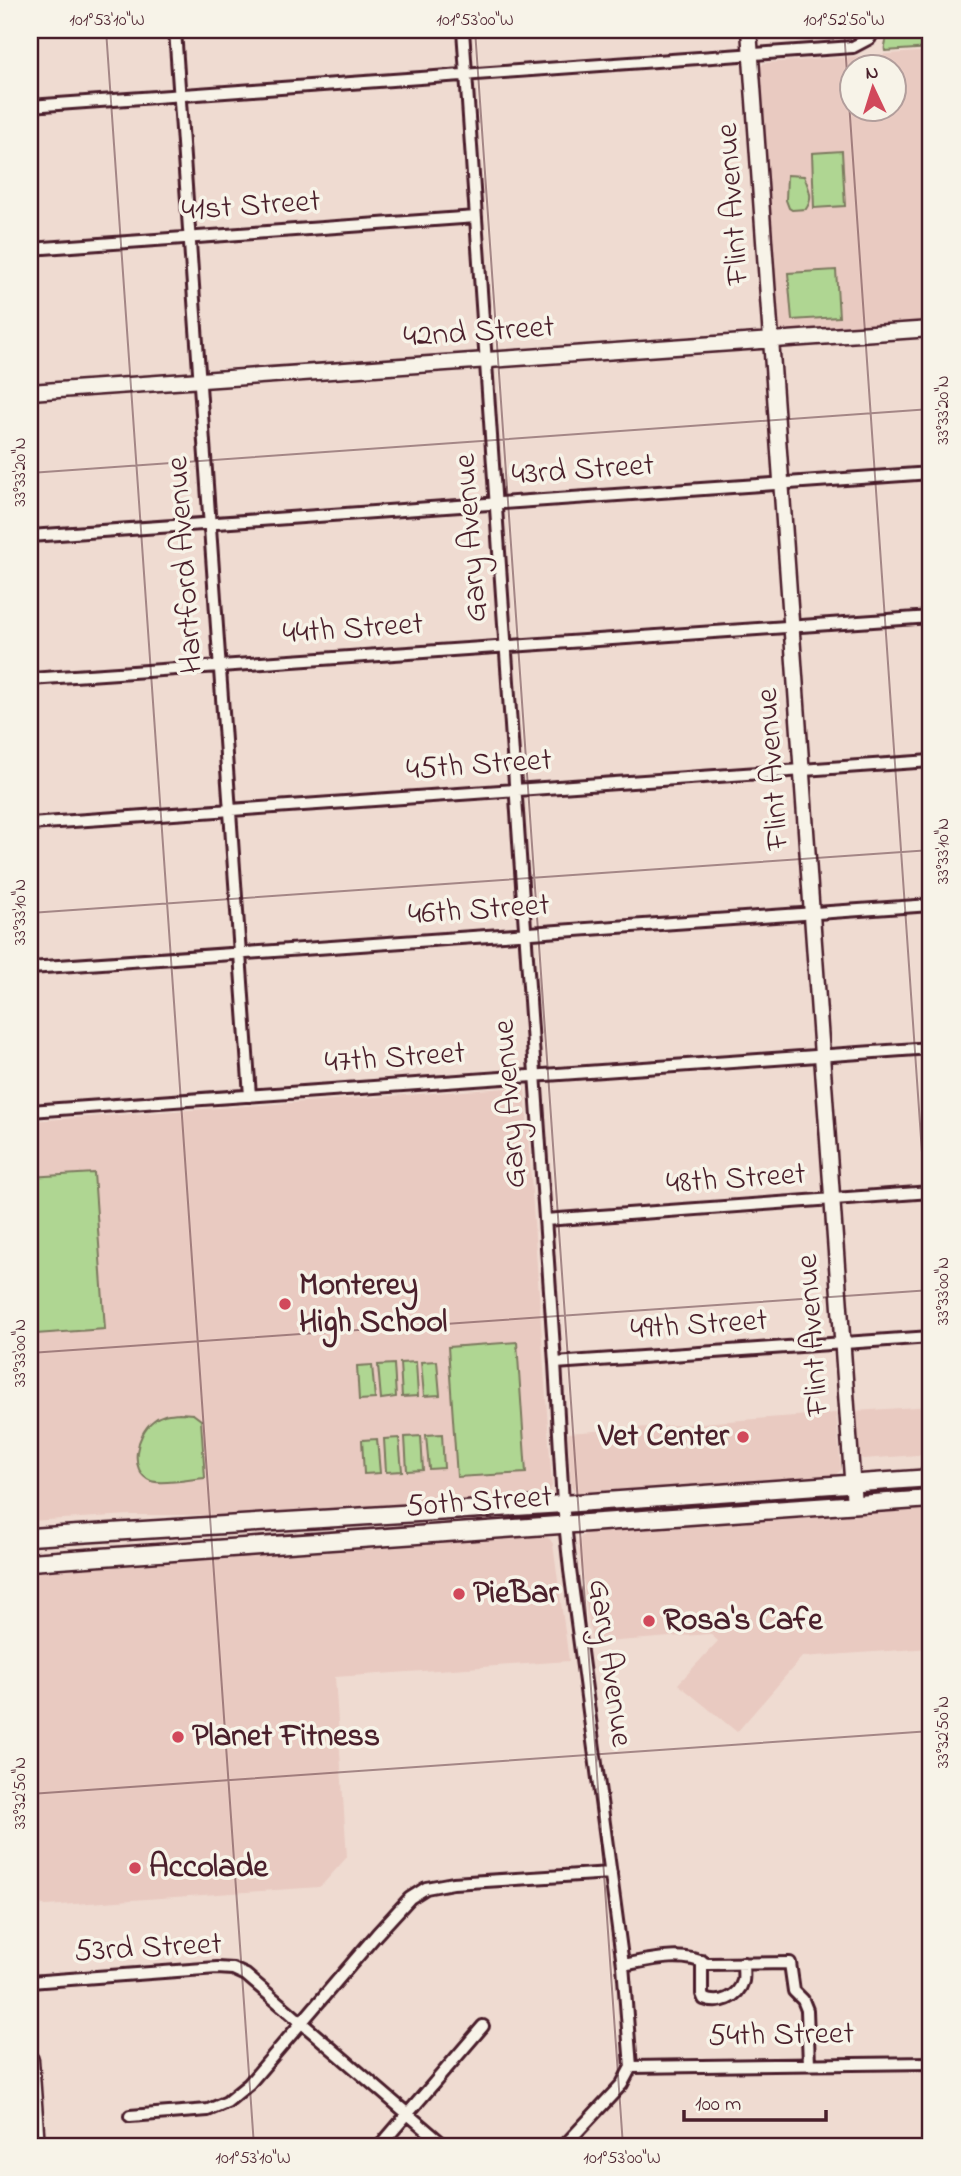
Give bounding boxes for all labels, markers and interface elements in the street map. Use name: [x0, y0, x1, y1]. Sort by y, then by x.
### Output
text: 101°53'10"W: [69, 8, 145, 34]
text: 101°53'00"W: [436, 8, 514, 34]
text: 101°52'50"W: [803, 8, 885, 34]
north arrow: [838, 52, 908, 122]
text: N: [865, 60, 880, 87]
street label: Flint Avenue: [705, 121, 763, 287]
street label: 41st Street: [180, 179, 322, 235]
street label: 42nd Street: [402, 304, 556, 362]
text: 33°33'20"N: [931, 375, 957, 445]
text: 33°33'20"N: [8, 437, 34, 507]
street label: 43rd Street: [510, 443, 656, 499]
street label: Gary Avenue: [443, 452, 501, 624]
street label: Hartford Avenue: [155, 454, 217, 675]
street label: 44th Street: [281, 602, 425, 658]
street label: Flint Avenue: [745, 686, 803, 852]
street label: 45th Street: [404, 737, 554, 795]
text: 33°33'10"N: [931, 818, 957, 884]
text: 33°33'10"N: [8, 879, 34, 945]
street label: 46th Street: [407, 883, 552, 939]
street label: Gary Avenue: [482, 1018, 540, 1190]
street label: 47th Street: [323, 1031, 467, 1087]
street label: 48th Street: [665, 1152, 808, 1208]
street label: Flint Avenue: [785, 1252, 843, 1418]
text: 33°33'00"N: [931, 1257, 957, 1325]
place label: Monterey High School: [299, 1263, 447, 1348]
marker: Monterey High School: [277, 1296, 293, 1312]
street label: 49th Street: [629, 1298, 769, 1354]
text: 33°33'00"N: [8, 1319, 34, 1387]
place label: Vet Center: [597, 1414, 730, 1461]
marker: Vet Center: [735, 1429, 751, 1445]
street label: 50th Street: [404, 1474, 554, 1532]
place label: PieBar: [473, 1571, 560, 1618]
street label: Gary Avenue: [574, 1576, 644, 1750]
marker: PieBar: [451, 1586, 467, 1602]
place label: Rosa's Cafe: [663, 1598, 824, 1645]
marker: Rosa's Cafe: [641, 1613, 657, 1629]
text: 33°32'50"N: [931, 1696, 957, 1768]
place label: Planet Fitness: [192, 1714, 380, 1761]
marker: Planet Fitness: [170, 1729, 186, 1745]
text: 33°32'50"N: [8, 1757, 34, 1829]
place label: Accolade: [149, 1845, 269, 1892]
marker: Accolade: [127, 1860, 143, 1876]
street label: 53rd Street: [73, 1922, 223, 1976]
street label: 54th Street: [708, 2011, 855, 2061]
scale bar: [684, 2078, 826, 2122]
text: 100 m: [695, 2090, 741, 2120]
text: 101°53'10"W: [215, 2146, 291, 2172]
text: 101°53'00"W: [583, 2146, 661, 2172]

